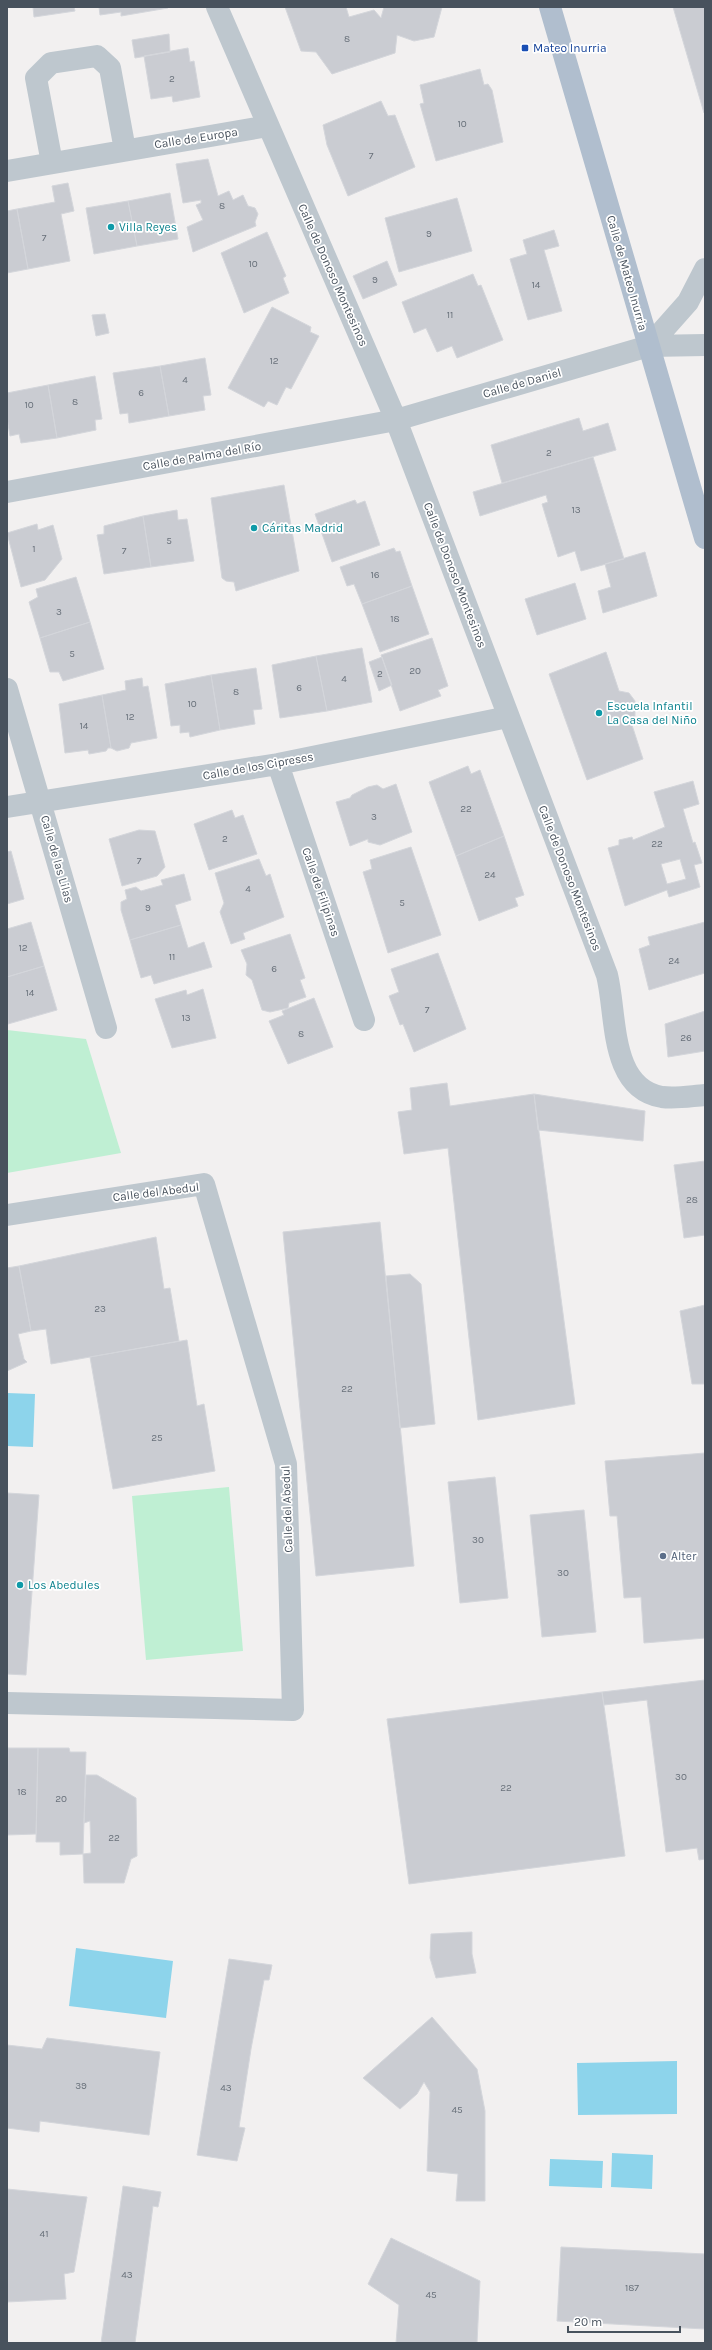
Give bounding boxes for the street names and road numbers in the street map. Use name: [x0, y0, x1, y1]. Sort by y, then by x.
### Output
street label: Calle de Europa: [153, 124, 239, 152]
street label: Calle de Donoso Montesinos: [295, 202, 371, 348]
street label: Calle de Mateo Inurria: [604, 214, 650, 332]
street label: Calle de Daniel: [481, 365, 563, 401]
street label: Calle de Palma del Río: [142, 439, 262, 473]
street label: Calle de Donoso Montesinos: [421, 500, 489, 650]
street label: Calle de los Cipreses: [202, 749, 314, 783]
street label: Calle de Donoso Montesinos: [536, 803, 604, 953]
street label: Calle de las Lilas: [38, 814, 76, 904]
street label: Calle de Filipinas: [299, 846, 343, 938]
street label: Calle del Abedul: [112, 1180, 200, 1204]
street label: Calle del Abedul: [278, 1465, 296, 1553]

